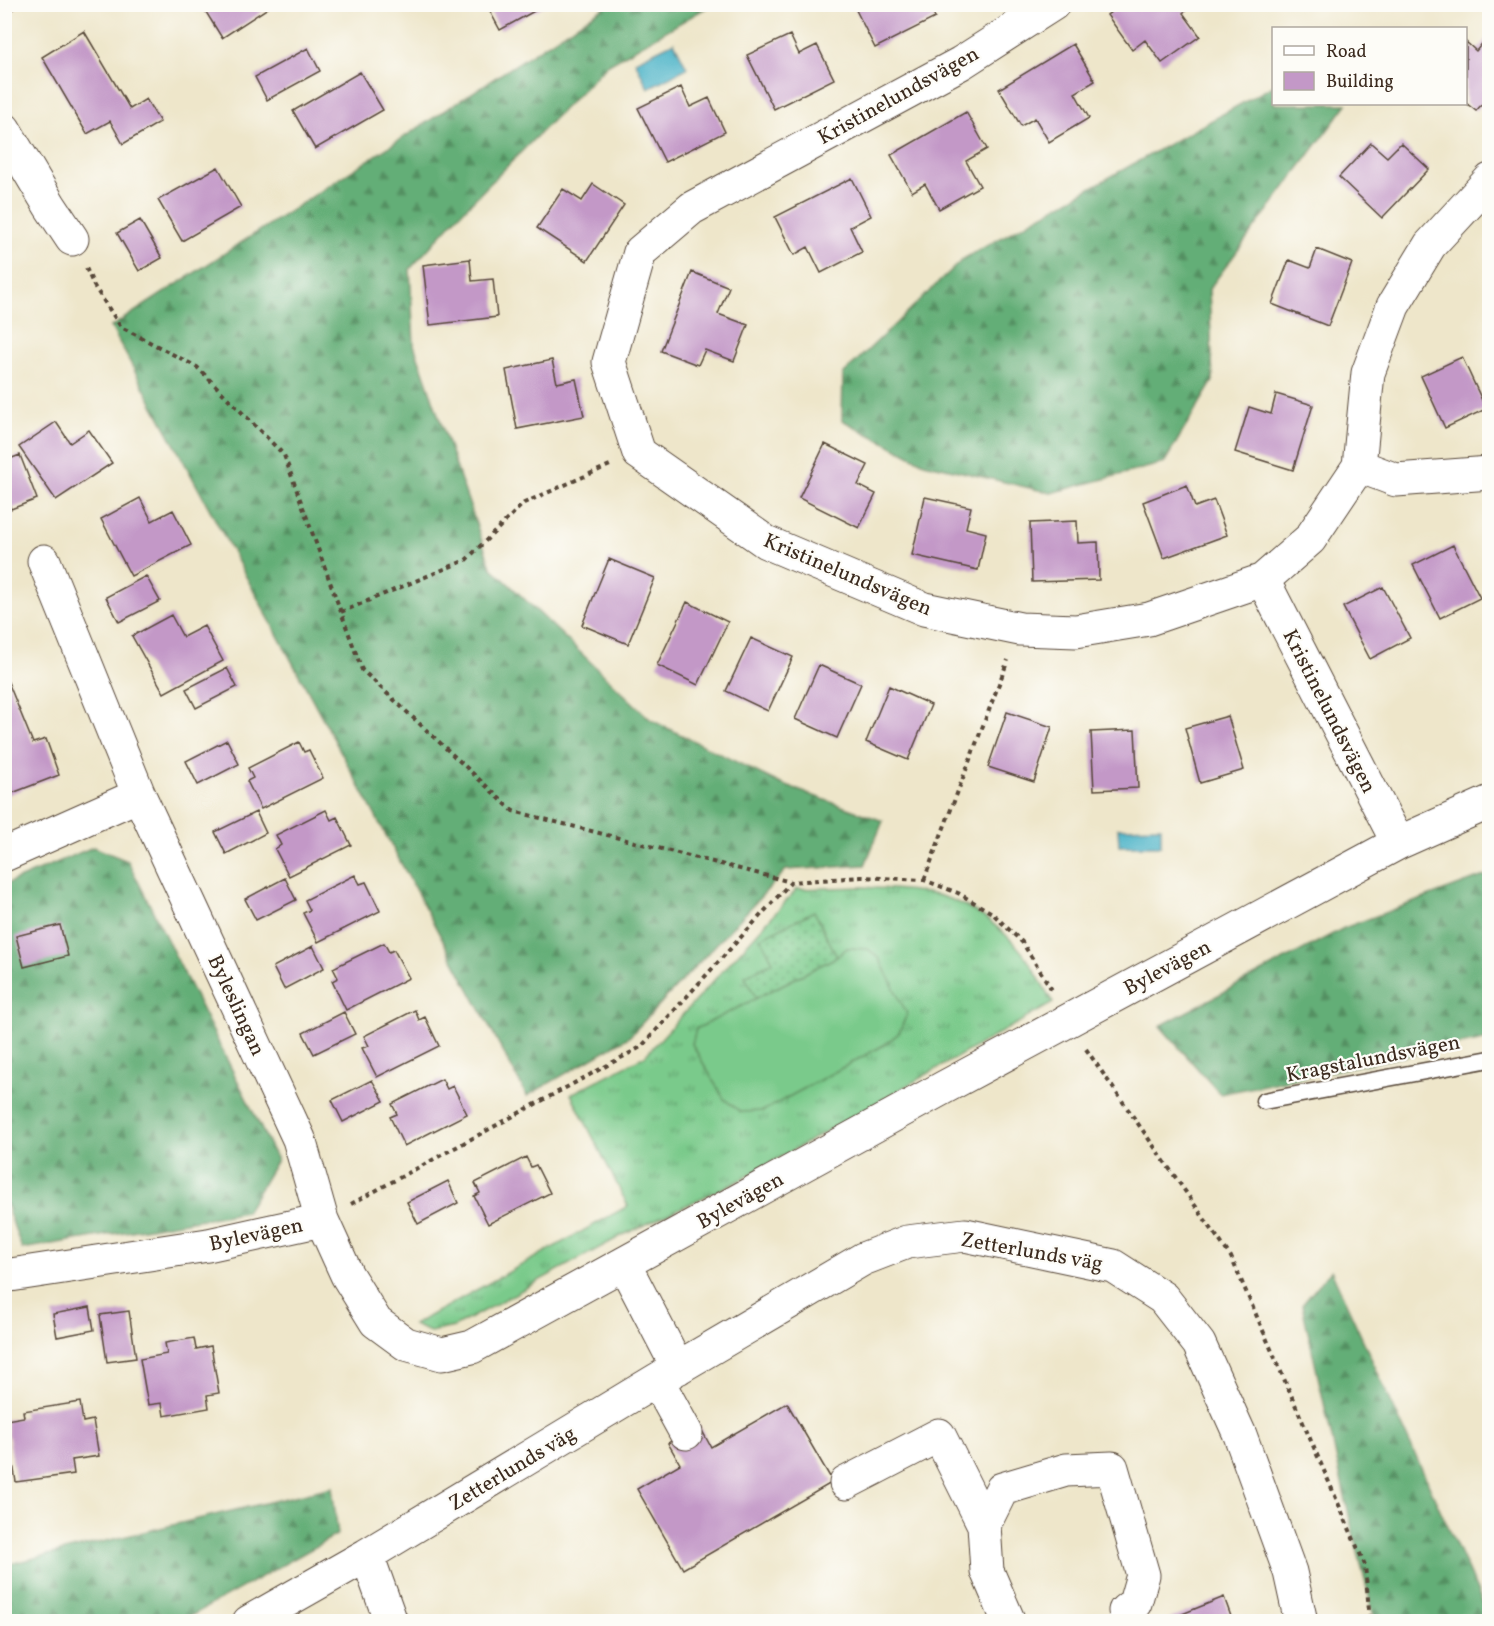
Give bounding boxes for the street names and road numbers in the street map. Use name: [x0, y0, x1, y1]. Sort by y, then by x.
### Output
street label: Kristinelundsvägen: [813, 40, 985, 153]
street label: Kristinelundsvägen: [759, 527, 936, 624]
street label: Kristinelundsvägen: [1275, 625, 1383, 799]
street label: Bylevägen: [1119, 933, 1217, 1003]
street label: Byleslingan: [200, 950, 272, 1061]
street label: Kragstalundsvägen: [1284, 1028, 1463, 1091]
street label: Bylevägen: [692, 1166, 789, 1237]
street label: Bylevägen: [207, 1211, 306, 1260]
street label: Zetterlunds väg: [959, 1226, 1105, 1279]
street label: Zetterlunds väg: [444, 1420, 582, 1519]

